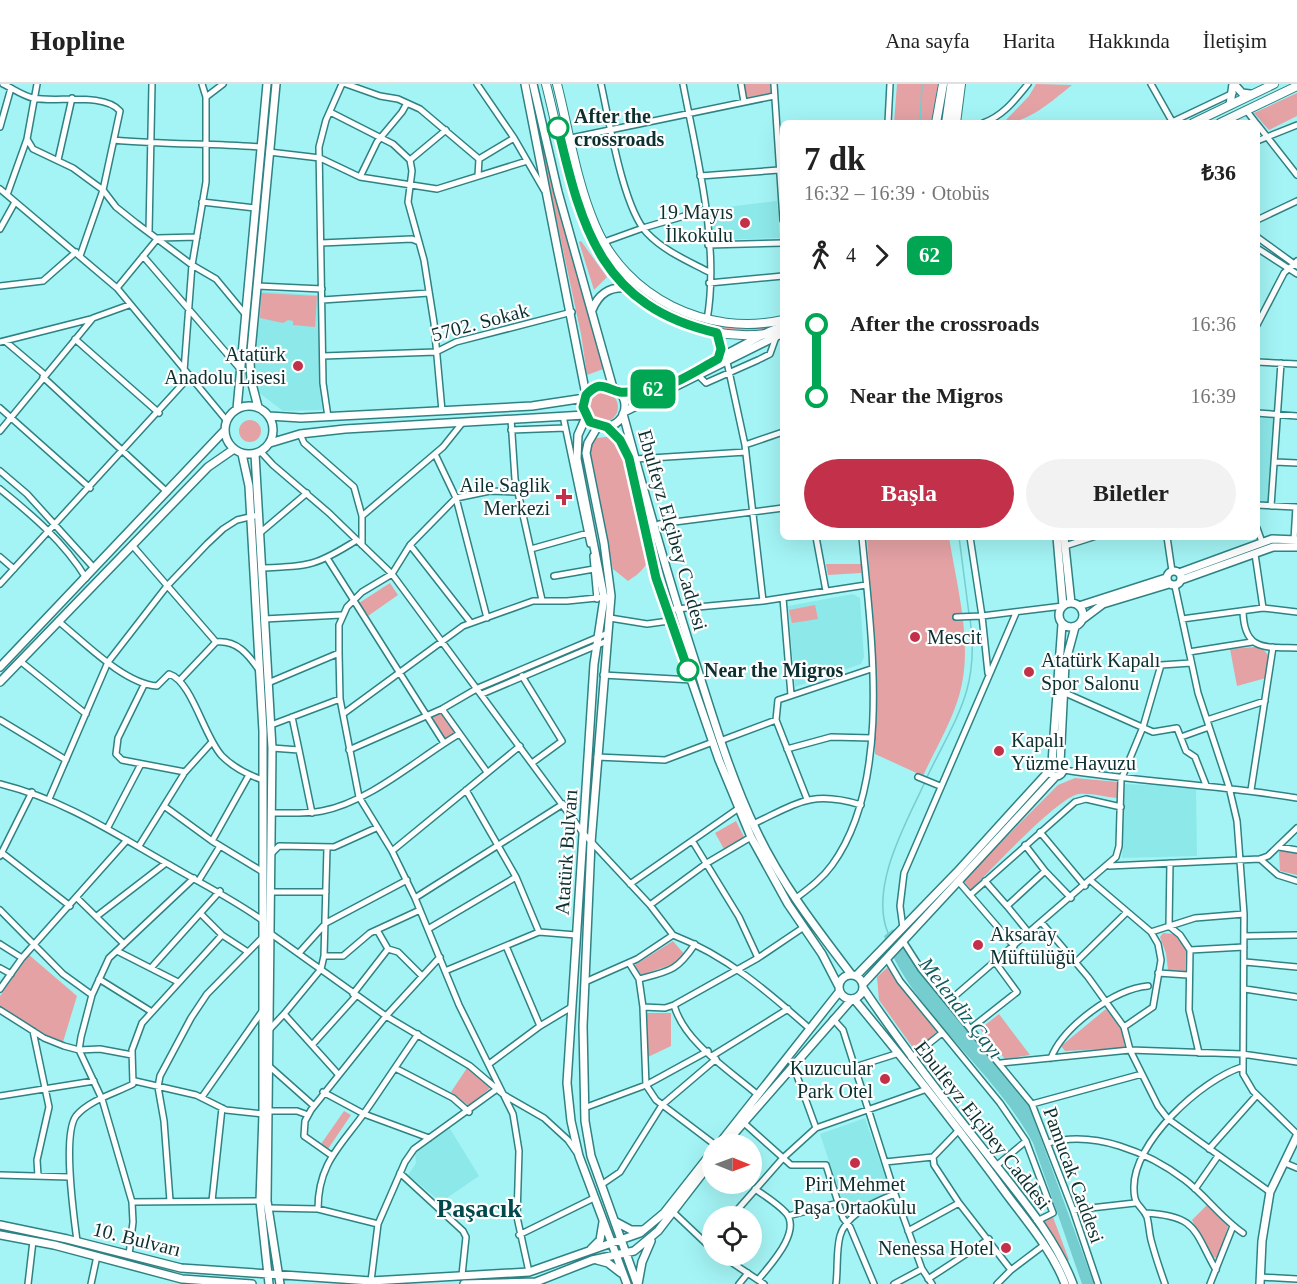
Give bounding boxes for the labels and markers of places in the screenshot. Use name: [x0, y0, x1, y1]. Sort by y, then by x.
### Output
place label: After the crossroads: [574, 105, 665, 150]
marker: After the crossroads: [547, 117, 569, 139]
place label: 19 Mayıs İlkokulu: [658, 201, 733, 246]
marker: 19 Mayıs İlkokulu: [738, 216, 752, 230]
place label: Atatürk Anadolu Lisesi: [164, 343, 286, 388]
marker: Atatürk Anadolu Lisesi: [291, 359, 305, 373]
place label: Aile Saglik Merkezi: [459, 474, 550, 519]
marker: Aile Saglik Merkezi: [555, 488, 573, 506]
place label: Mescit: [927, 626, 982, 648]
marker: Mescit: [908, 630, 922, 644]
place label: Atatürk Kapalı Spor Salonu: [1041, 649, 1161, 695]
marker: Near the Migros: [677, 659, 699, 681]
place label: Near the Migros: [704, 659, 843, 682]
marker: Atatürk Kapalı Spor Salonu: [1022, 665, 1036, 679]
place label: Kapalı Yüzme Havuzu: [1011, 729, 1136, 774]
marker: Kapalı Yüzme Havuzu: [992, 744, 1006, 758]
place label: Aksaray Müftülüğü: [990, 923, 1076, 969]
marker: Aksaray Müftülüğü: [971, 938, 985, 952]
place label: Kuzucular Park Otel: [790, 1057, 873, 1102]
marker: Kuzucular Park Otel: [878, 1072, 892, 1086]
marker: Piri Mehmet Paşa Ortaokulu: [848, 1156, 862, 1170]
place label: Piri Mehmet Paşa Ortaokulu: [794, 1173, 916, 1219]
place label: Nenessa Hotel: [878, 1237, 994, 1259]
marker: Nenessa Hotel: [999, 1241, 1013, 1255]

